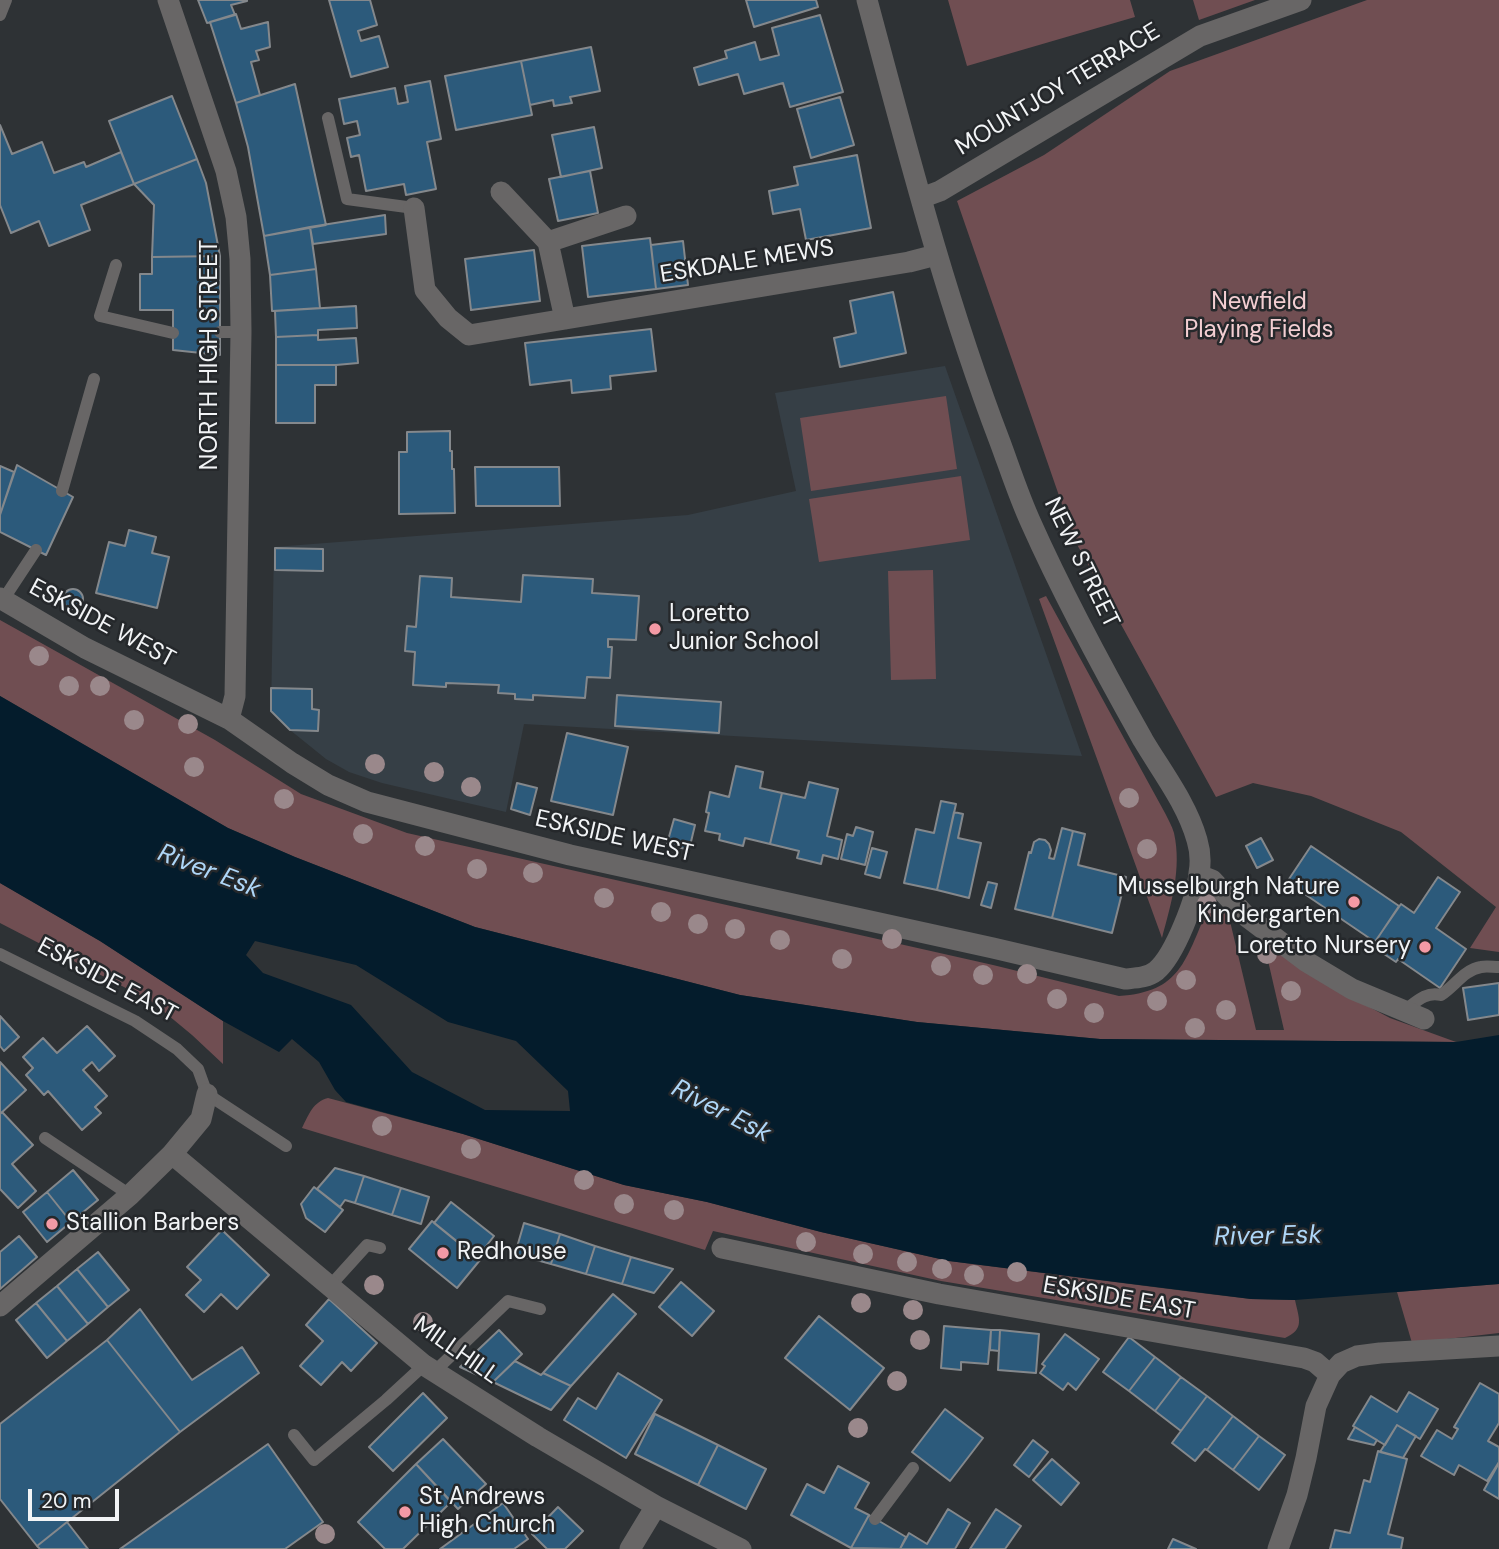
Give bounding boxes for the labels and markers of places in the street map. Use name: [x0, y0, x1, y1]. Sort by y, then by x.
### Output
place label: Loretto Junior School: [669, 601, 819, 657]
marker: Loretto Junior School: [647, 621, 663, 637]
place label: Musselburgh Nature Kindergarten: [1118, 874, 1340, 930]
marker: Musselburgh Nature Kindergarten: [1346, 894, 1362, 910]
place label: Loretto Nursery: [1237, 933, 1411, 961]
marker: Loretto Nursery: [1417, 939, 1433, 955]
place label: Stallion Barbers: [66, 1210, 239, 1238]
marker: Stallion Barbers: [44, 1216, 60, 1232]
place label: Redhouse: [457, 1239, 567, 1267]
marker: Redhouse: [435, 1245, 451, 1261]
place label: St Andrews High Church: [419, 1484, 555, 1540]
marker: St Andrews High Church: [397, 1504, 413, 1520]

